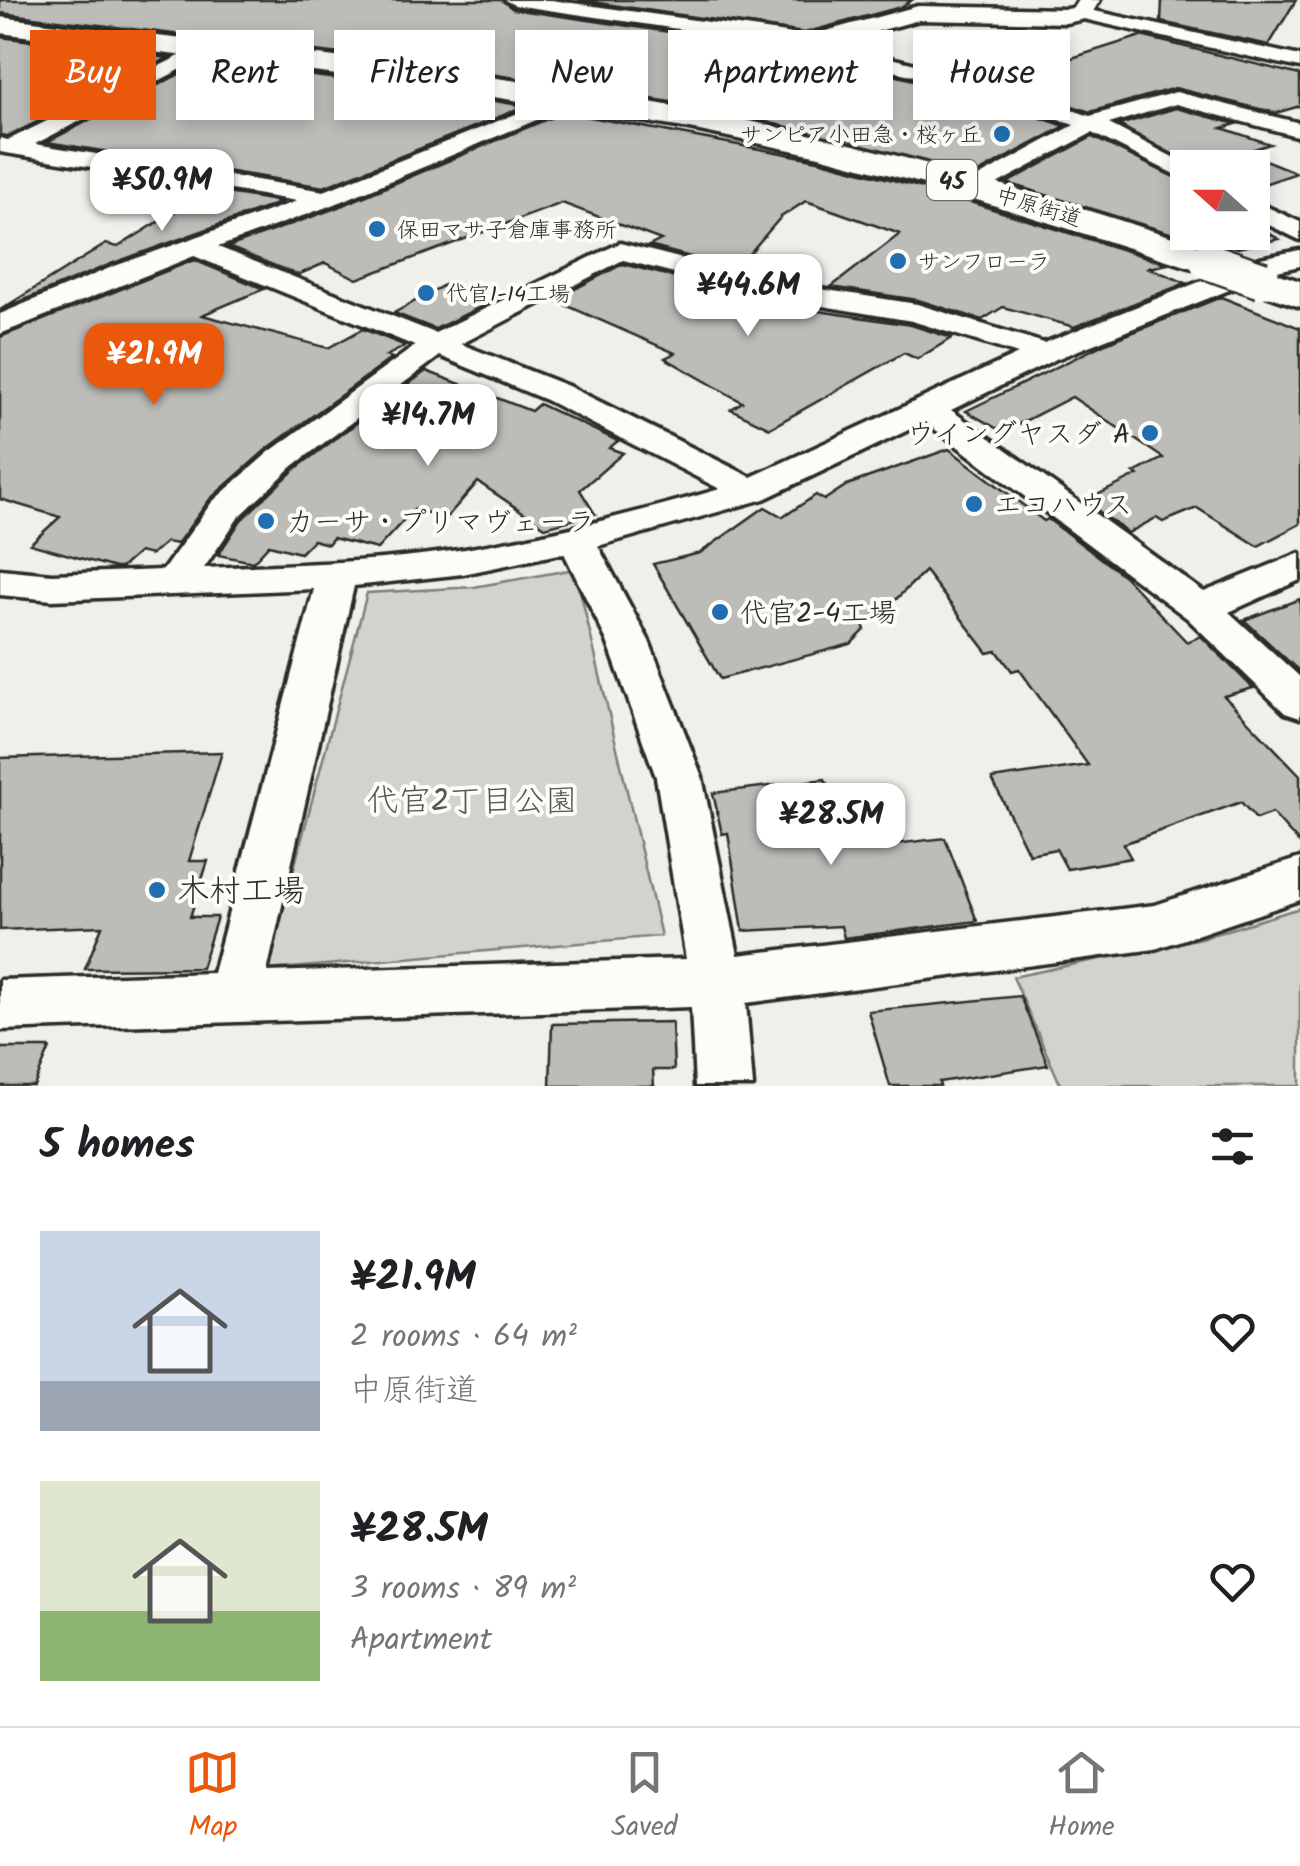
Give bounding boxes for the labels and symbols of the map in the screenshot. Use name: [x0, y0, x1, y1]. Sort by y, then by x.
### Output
place label: サンピア小田急・桜ヶ丘: [740, 119, 982, 154]
marker: サンピア小田急・桜ヶ丘: [991, 123, 1013, 145]
pin: ¥50.9M: [81, 149, 243, 234]
north arrow: [1170, 150, 1270, 250]
road number: 45: [927, 160, 977, 200]
street label: 中原街道: [991, 179, 1085, 238]
place label: 保田マサ子倉庫事務所: [397, 214, 617, 249]
marker: 保田マサ子倉庫事務所: [366, 218, 388, 240]
place label: サンフローラ: [918, 246, 1050, 281]
marker: サンフローラ: [887, 250, 909, 272]
pin: ¥44.6M: [667, 254, 829, 339]
place label: 代官1-14工場: [446, 278, 570, 313]
marker: 代官1-14工場: [415, 282, 437, 304]
pin: ¥21.9M: [73, 323, 235, 408]
pin: ¥14.7M: [347, 384, 509, 469]
place label: ウイングヤスダ A: [906, 413, 1130, 458]
marker: ウイングヤスダ A: [1139, 422, 1161, 444]
place label: エコハウス: [994, 484, 1132, 529]
marker: エコハウス: [963, 493, 985, 515]
place label: カーサ・プリマヴェーラ: [286, 501, 595, 546]
marker: カーサ・プリマヴェーラ: [255, 510, 277, 532]
place label: 代官2-4工場: [740, 592, 897, 637]
marker: 代官2-4工場: [709, 601, 731, 623]
park label: 代官2丁目公園: [367, 777, 577, 828]
pin: ¥28.5M: [750, 783, 912, 868]
place label: 木村工場: [177, 867, 305, 918]
marker: 木村工場: [146, 879, 168, 901]

